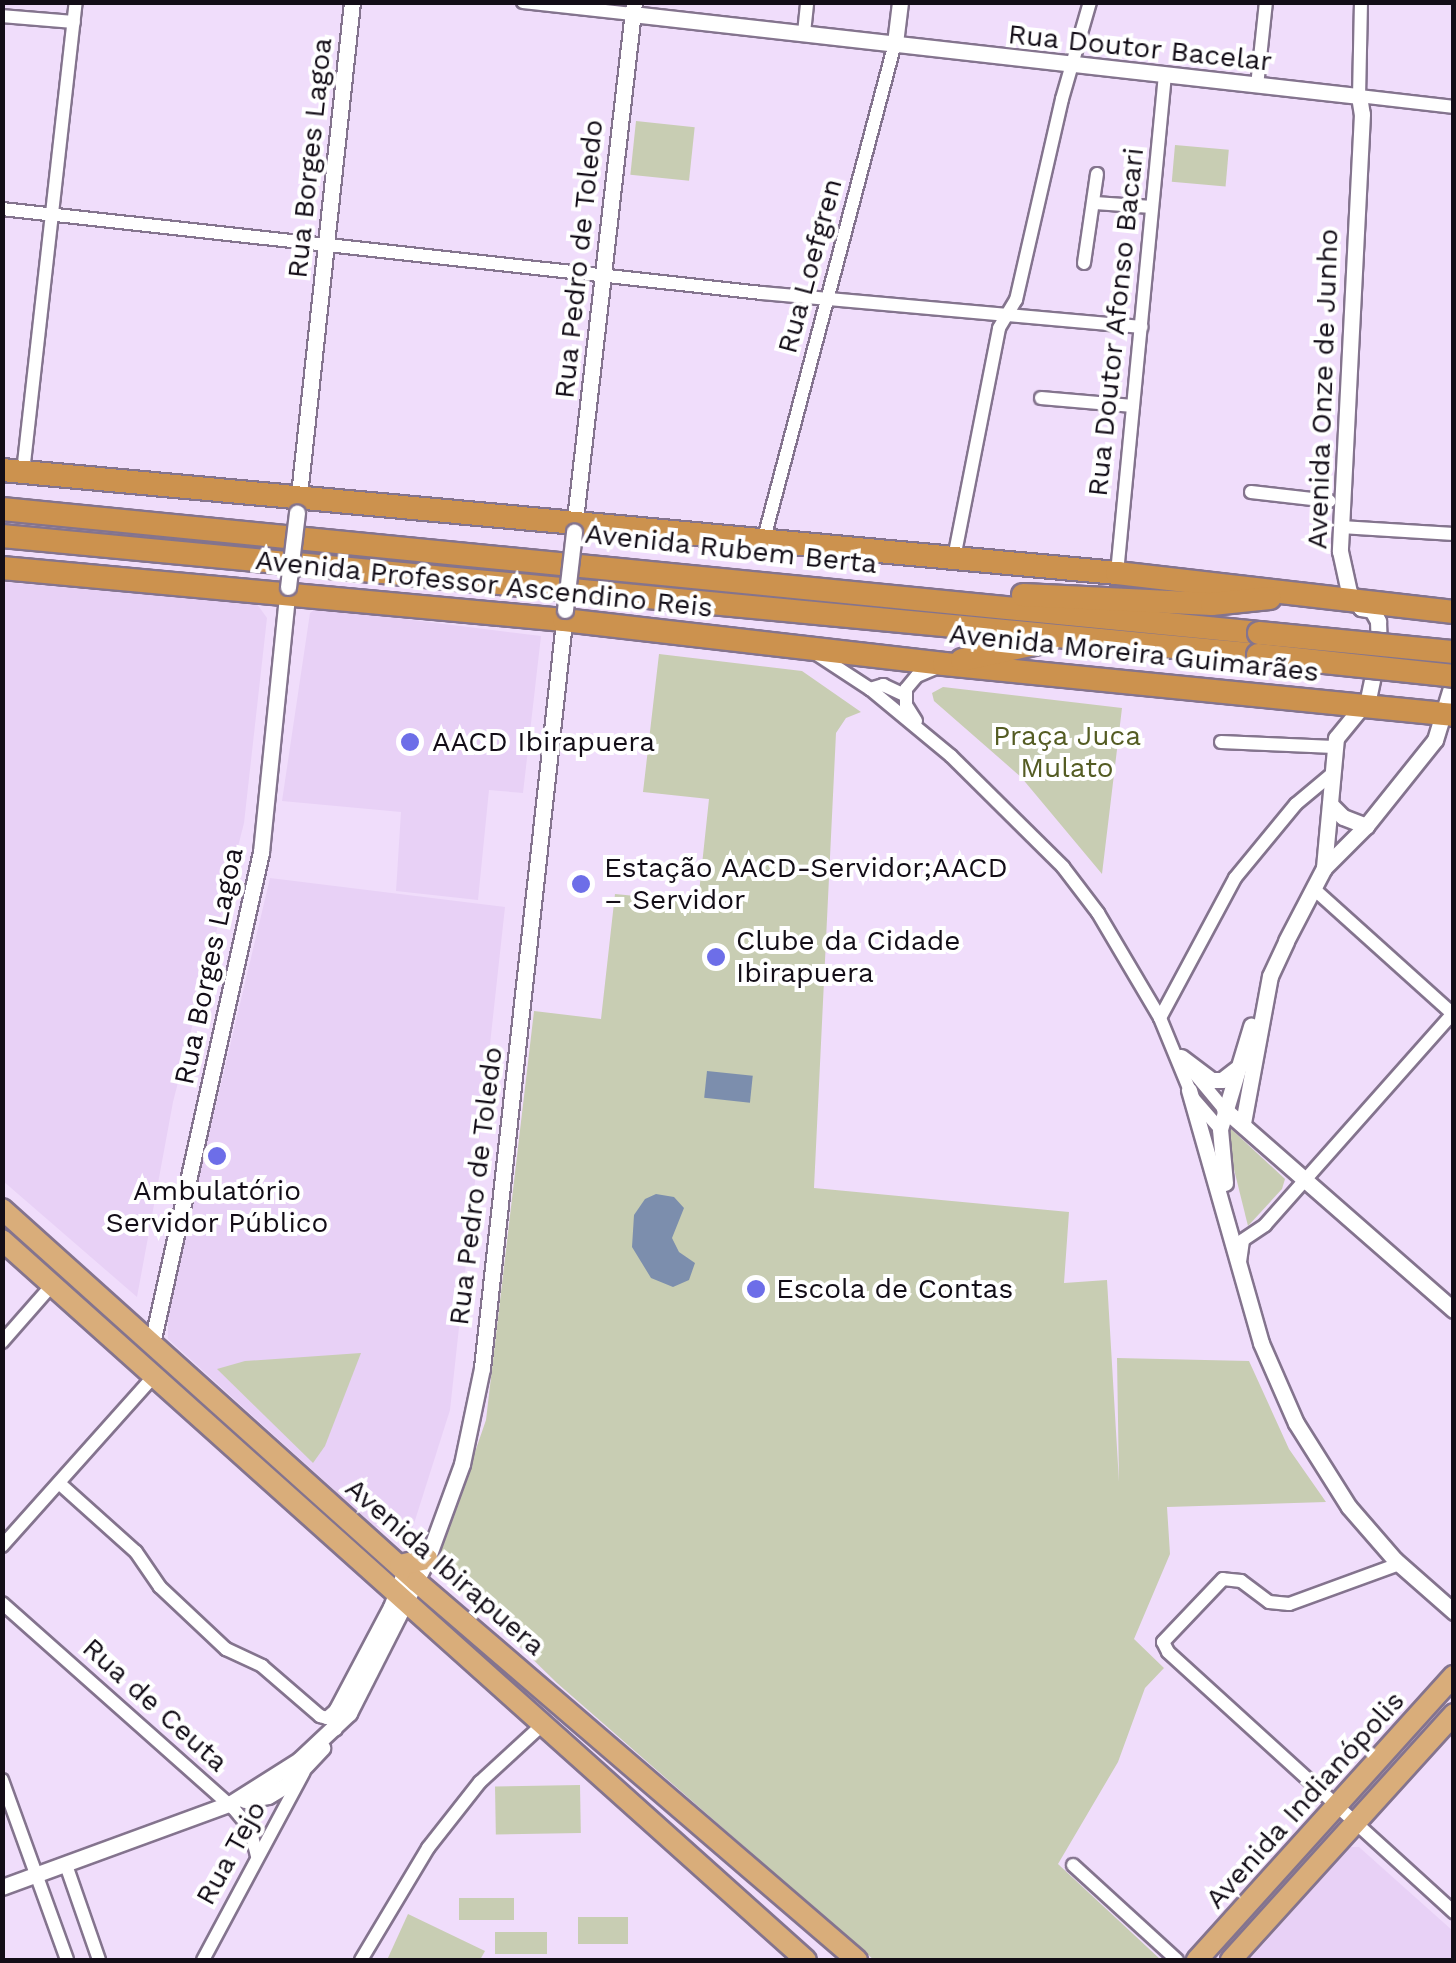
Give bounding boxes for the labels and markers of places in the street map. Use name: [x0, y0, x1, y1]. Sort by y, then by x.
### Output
place label: AACD Ibirapuera: [432, 725, 655, 759]
marker: AACD Ibirapuera: [397, 729, 423, 755]
place label: Estação AACD-Servidor;AACD – Servidor: [604, 851, 1009, 917]
marker: Estação AACD-Servidor;AACD – Servidor: [568, 871, 594, 897]
place label: Clube da Cidade Ibirapuera: [736, 924, 961, 990]
marker: Clube da Cidade Ibirapuera: [705, 946, 727, 968]
marker: Ambulatório Servidor Público: [204, 1143, 230, 1169]
place label: Ambulatório Servidor Público: [105, 1174, 329, 1240]
place label: Escola de Contas: [776, 1272, 1014, 1306]
marker: Escola de Contas: [745, 1278, 767, 1300]

